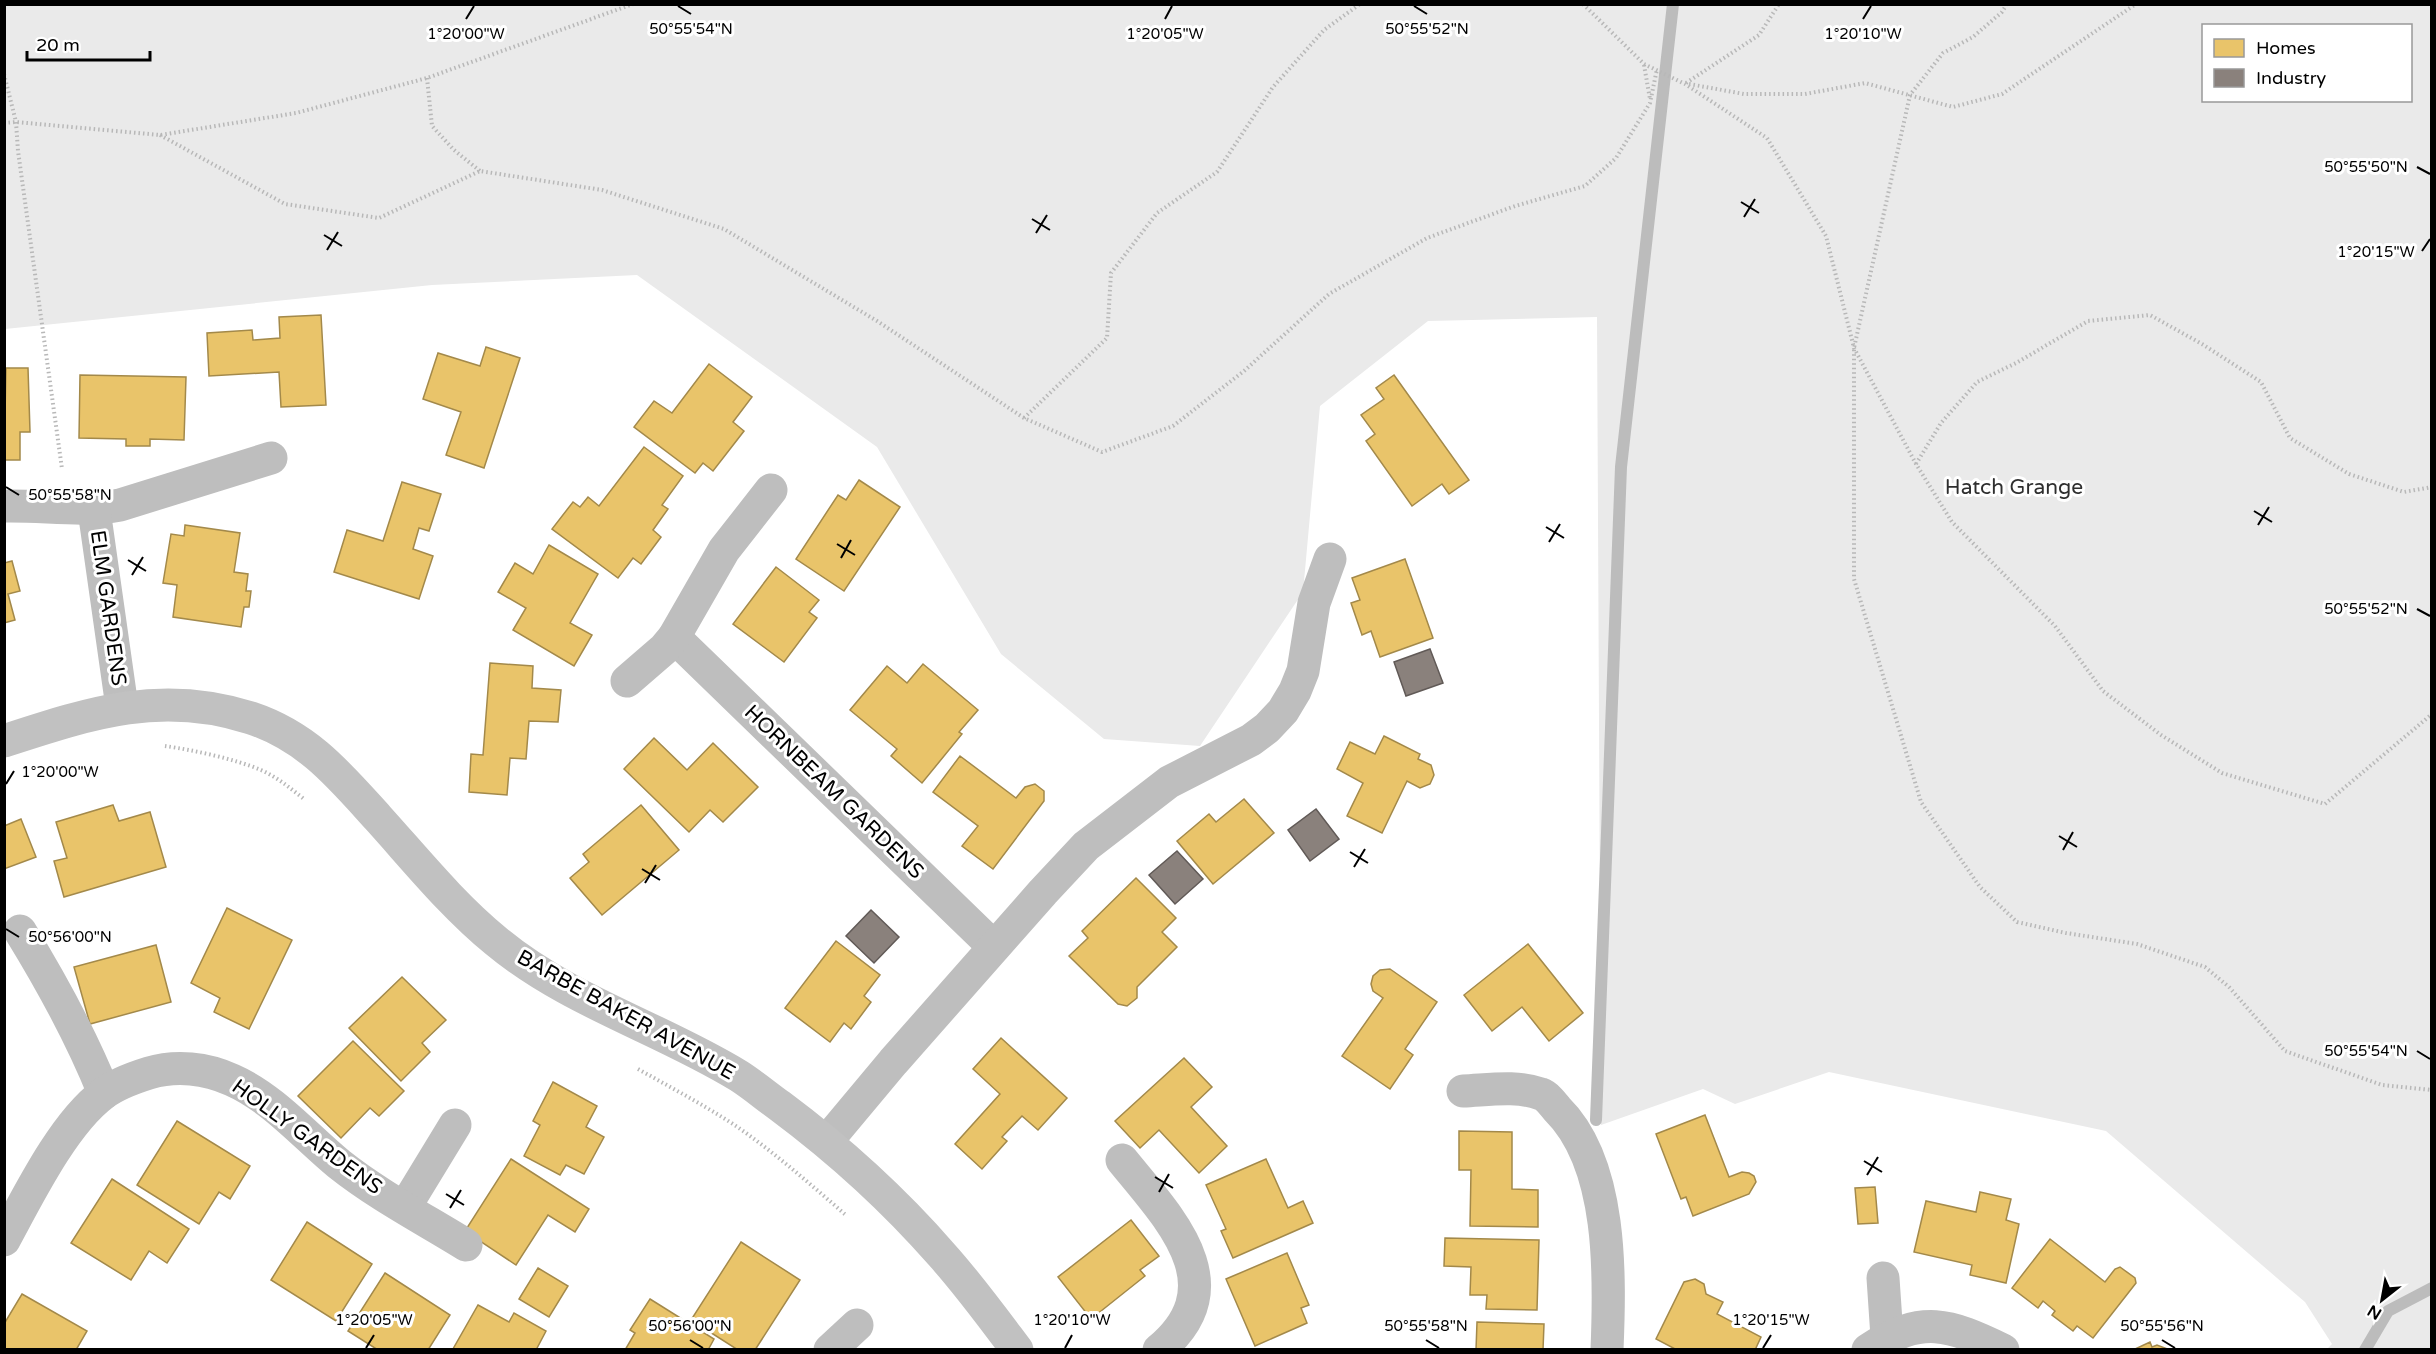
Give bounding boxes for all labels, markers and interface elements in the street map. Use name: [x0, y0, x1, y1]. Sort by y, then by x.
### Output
text: 50°55'54"N: [649, 20, 733, 38]
text: 50°55'52"N: [1385, 20, 1469, 38]
scale bar: [27, 24, 150, 62]
legend: [2202, 24, 2412, 102]
text: 1°20'00"W: [427, 25, 505, 43]
text: 1°20'05"W: [1126, 25, 1204, 43]
text: 1°20'10"W: [1824, 25, 1902, 43]
text: 20 m: [36, 34, 80, 56]
text: Homes: [2256, 37, 2316, 59]
text: Industry: [2256, 67, 2327, 89]
text: 50°55'50"N: [2324, 158, 2408, 176]
text: 1°20'15"W: [2337, 243, 2415, 261]
park label: Hatch Grange: [1945, 475, 2083, 500]
text: 50°55'58"N: [28, 486, 112, 504]
street label: ELM GARDENS: [85, 529, 131, 687]
text: 50°55'52"N: [2324, 600, 2408, 618]
street label: HORNBEAM GARDENS: [739, 700, 929, 884]
text: 1°20'00"W: [21, 763, 99, 781]
text: 50°56'00"N: [28, 928, 112, 946]
street label: BARBE BAKER AVENUE: [513, 945, 739, 1085]
text: 50°55'54"N: [2324, 1042, 2408, 1060]
street label: HOLLY GARDENS: [227, 1074, 387, 1200]
north arrow: [2352, 1270, 2412, 1330]
text: N: [2364, 1300, 2385, 1324]
text: 1°20'05"W: [335, 1311, 413, 1329]
text: 1°20'10"W: [1033, 1311, 1111, 1329]
text: 1°20'15"W: [1732, 1311, 1810, 1329]
text: 50°56'00"N: [648, 1317, 732, 1335]
text: 50°55'58"N: [1384, 1317, 1468, 1335]
text: 50°55'56"N: [2120, 1317, 2204, 1335]

